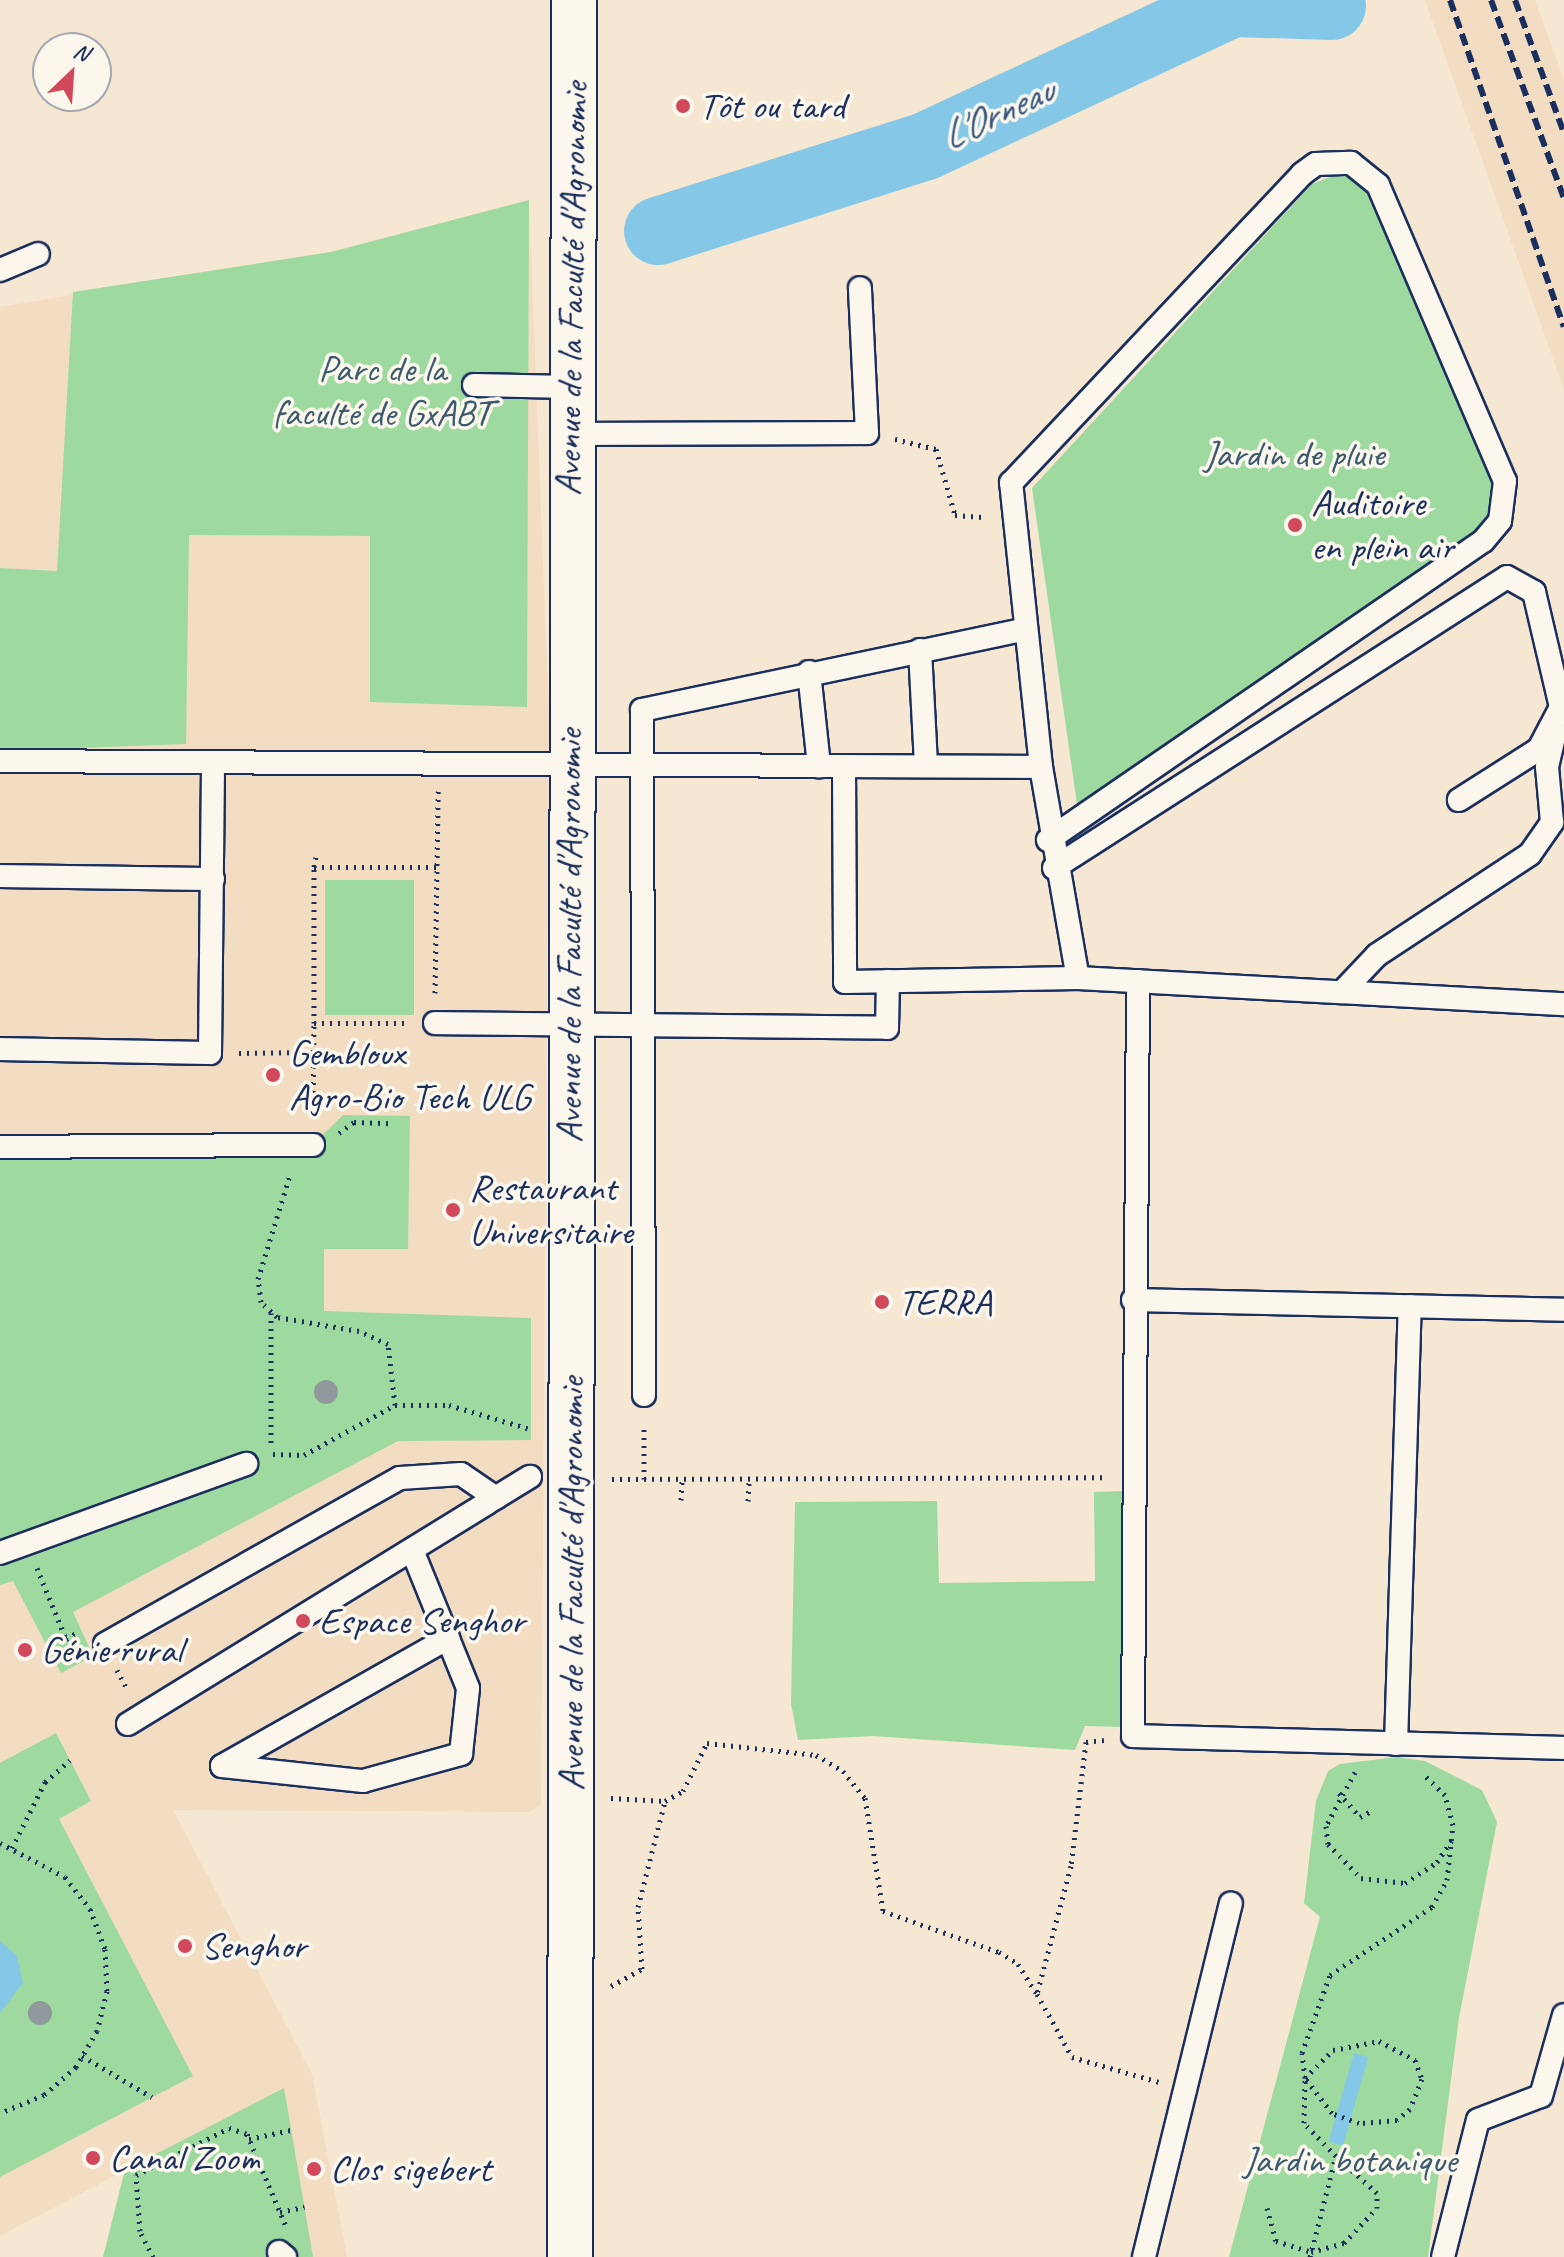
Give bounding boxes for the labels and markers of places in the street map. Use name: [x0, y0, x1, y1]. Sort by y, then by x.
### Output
place label: Tôt ou tard: [699, 83, 846, 129]
marker: Tôt ou tard: [674, 97, 692, 115]
place label: Auditoire en plein air: [1311, 480, 1454, 570]
marker: Auditoire en plein air: [1286, 516, 1304, 534]
place label: Gembloux Agro-Bio Tech ULG: [289, 1030, 530, 1120]
marker: Gembloux Agro-Bio Tech ULG: [264, 1066, 282, 1084]
place label: Restaurant Universitaire: [469, 1165, 633, 1254]
marker: Restaurant Universitaire: [444, 1201, 462, 1219]
place label: TERRA: [898, 1279, 992, 1325]
marker: TERRA: [873, 1293, 891, 1311]
place label: Espace Senghor: [319, 1598, 524, 1644]
marker: Espace Senghor: [294, 1612, 312, 1630]
place label: Génie rural: [41, 1627, 181, 1673]
marker: Génie rural: [16, 1641, 34, 1659]
place label: Senghor: [201, 1923, 306, 1969]
marker: Senghor: [176, 1937, 194, 1955]
place label: Canal Zoom: [109, 2135, 258, 2181]
place label: Clos sigebert: [330, 2146, 491, 2192]
marker: Canal Zoom: [84, 2149, 102, 2167]
marker: Clos sigebert: [305, 2160, 323, 2178]

